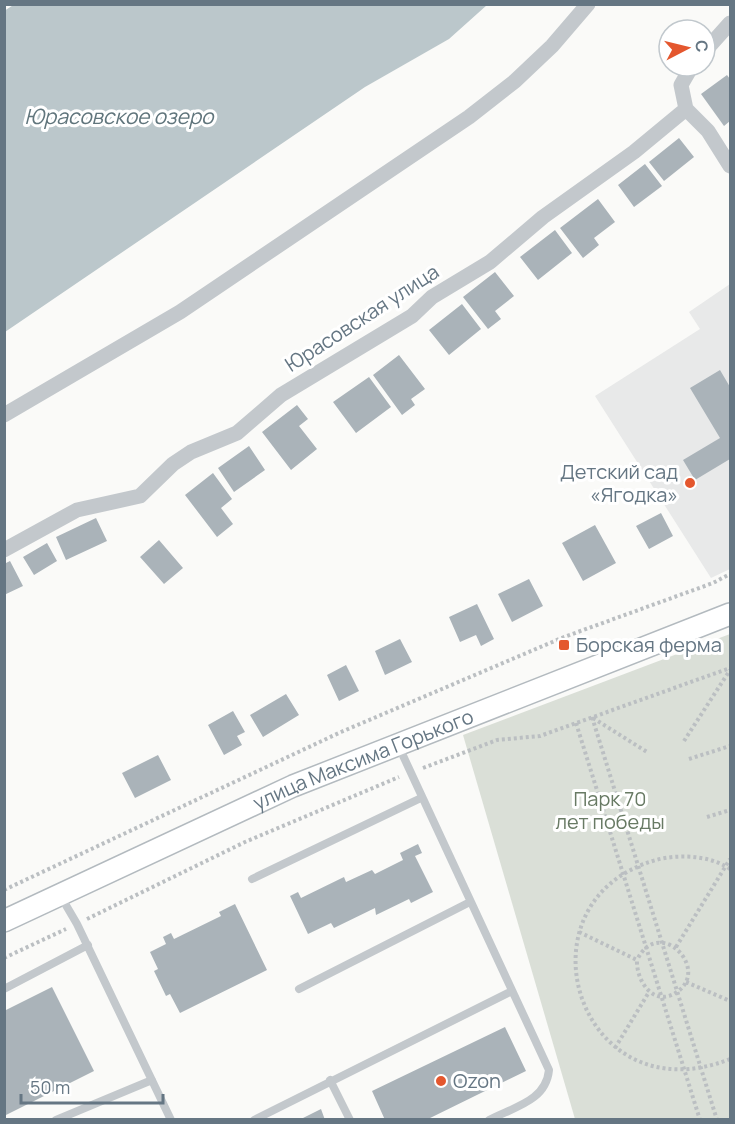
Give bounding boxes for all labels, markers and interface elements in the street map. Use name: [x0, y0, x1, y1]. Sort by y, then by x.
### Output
north arrow: [657, 18, 717, 78]
text: С: [690, 39, 714, 54]
water label: Юрасовское озеро: [24, 102, 215, 130]
street label: Юрасовская улица: [280, 258, 444, 377]
place label: Детский сад «Ягодка»: [560, 458, 678, 508]
marker: Детский сад «Ягодка»: [683, 476, 697, 490]
place label: Борская ферма: [576, 631, 722, 658]
marker: Борская ферма: [557, 638, 571, 652]
street label: улица Максима Горького: [248, 702, 477, 816]
park label: Парк 70 лет победы: [555, 785, 665, 835]
scale bar: [21, 1067, 164, 1105]
place label: Ozon: [453, 1067, 501, 1094]
marker: Ozon: [434, 1074, 448, 1088]
text: 50 m: [30, 1075, 70, 1099]

